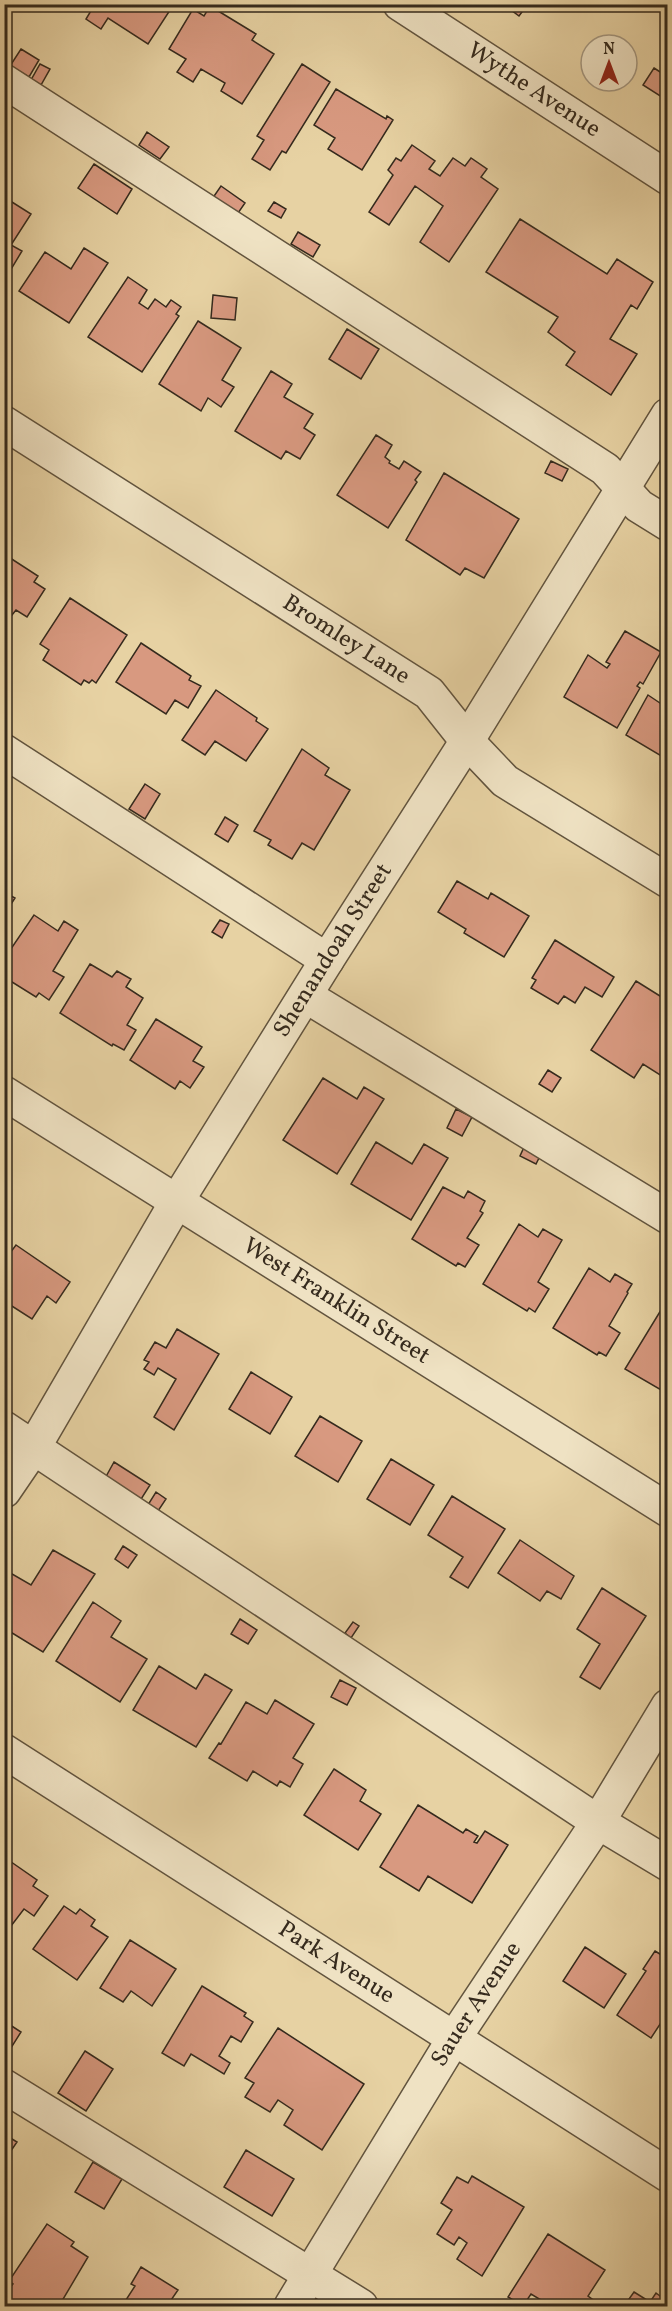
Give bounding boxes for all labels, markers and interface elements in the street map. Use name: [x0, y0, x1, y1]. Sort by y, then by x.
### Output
north arrow: [579, 33, 639, 93]
street label: Wythe Avenue: [460, 34, 607, 147]
text: N: [603, 39, 615, 61]
street label: Bromley Lane: [275, 587, 416, 694]
street label: Shenandoah Street: [266, 857, 401, 1044]
street label: West Franklin Street: [236, 1230, 436, 1373]
street label: Park Avenue: [271, 1913, 401, 2013]
street label: Sauer Avenue: [423, 1935, 530, 2074]

